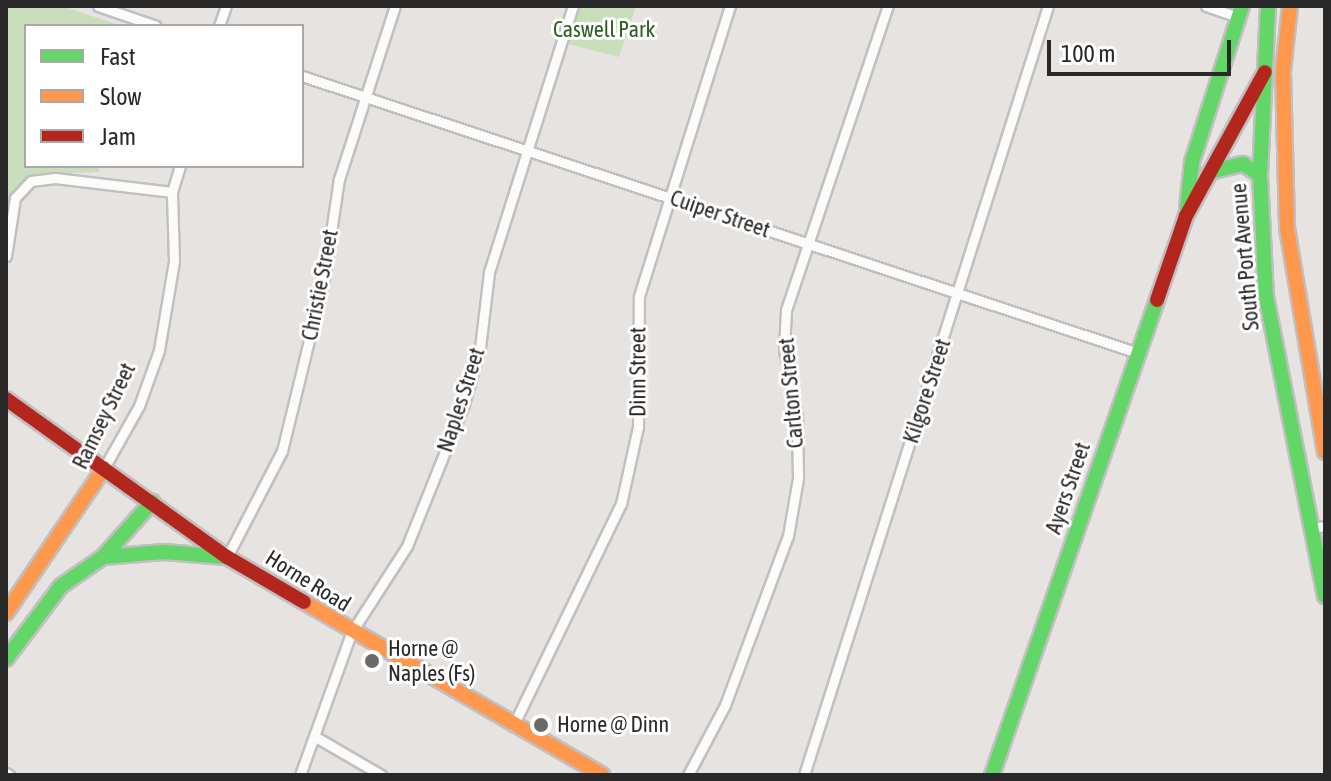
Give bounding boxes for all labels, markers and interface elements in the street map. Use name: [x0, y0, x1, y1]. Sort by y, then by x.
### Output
park label: Caswell Park: [553, 17, 655, 43]
legend: [24, 24, 304, 168]
scale bar: [1051, 24, 1235, 74]
text: 100 m: [1061, 40, 1115, 67]
text: Fast: [100, 43, 136, 70]
text: Slow: [100, 83, 142, 110]
text: Jam: [100, 123, 136, 150]
street label: South Port Avenue: [1225, 182, 1265, 332]
street label: Cuiper Street: [667, 185, 773, 243]
street label: Christie Street: [296, 227, 344, 343]
street label: Dinn Street: [625, 327, 651, 417]
street label: Kilgore Street: [898, 335, 956, 447]
street label: Carlton Street: [773, 337, 809, 449]
street label: Naples Street: [432, 344, 490, 456]
street label: Ramsey Street: [67, 359, 141, 473]
street label: Ayers Street: [1040, 439, 1096, 537]
street label: Horne Road: [261, 545, 355, 617]
place label: Horne @ Naples (Fs): [388, 635, 475, 686]
marker: Horne @ Naples (Fs): [363, 652, 381, 670]
place label: Horne @ Dinn: [557, 712, 669, 738]
marker: Horne @ Dinn: [532, 716, 550, 734]

